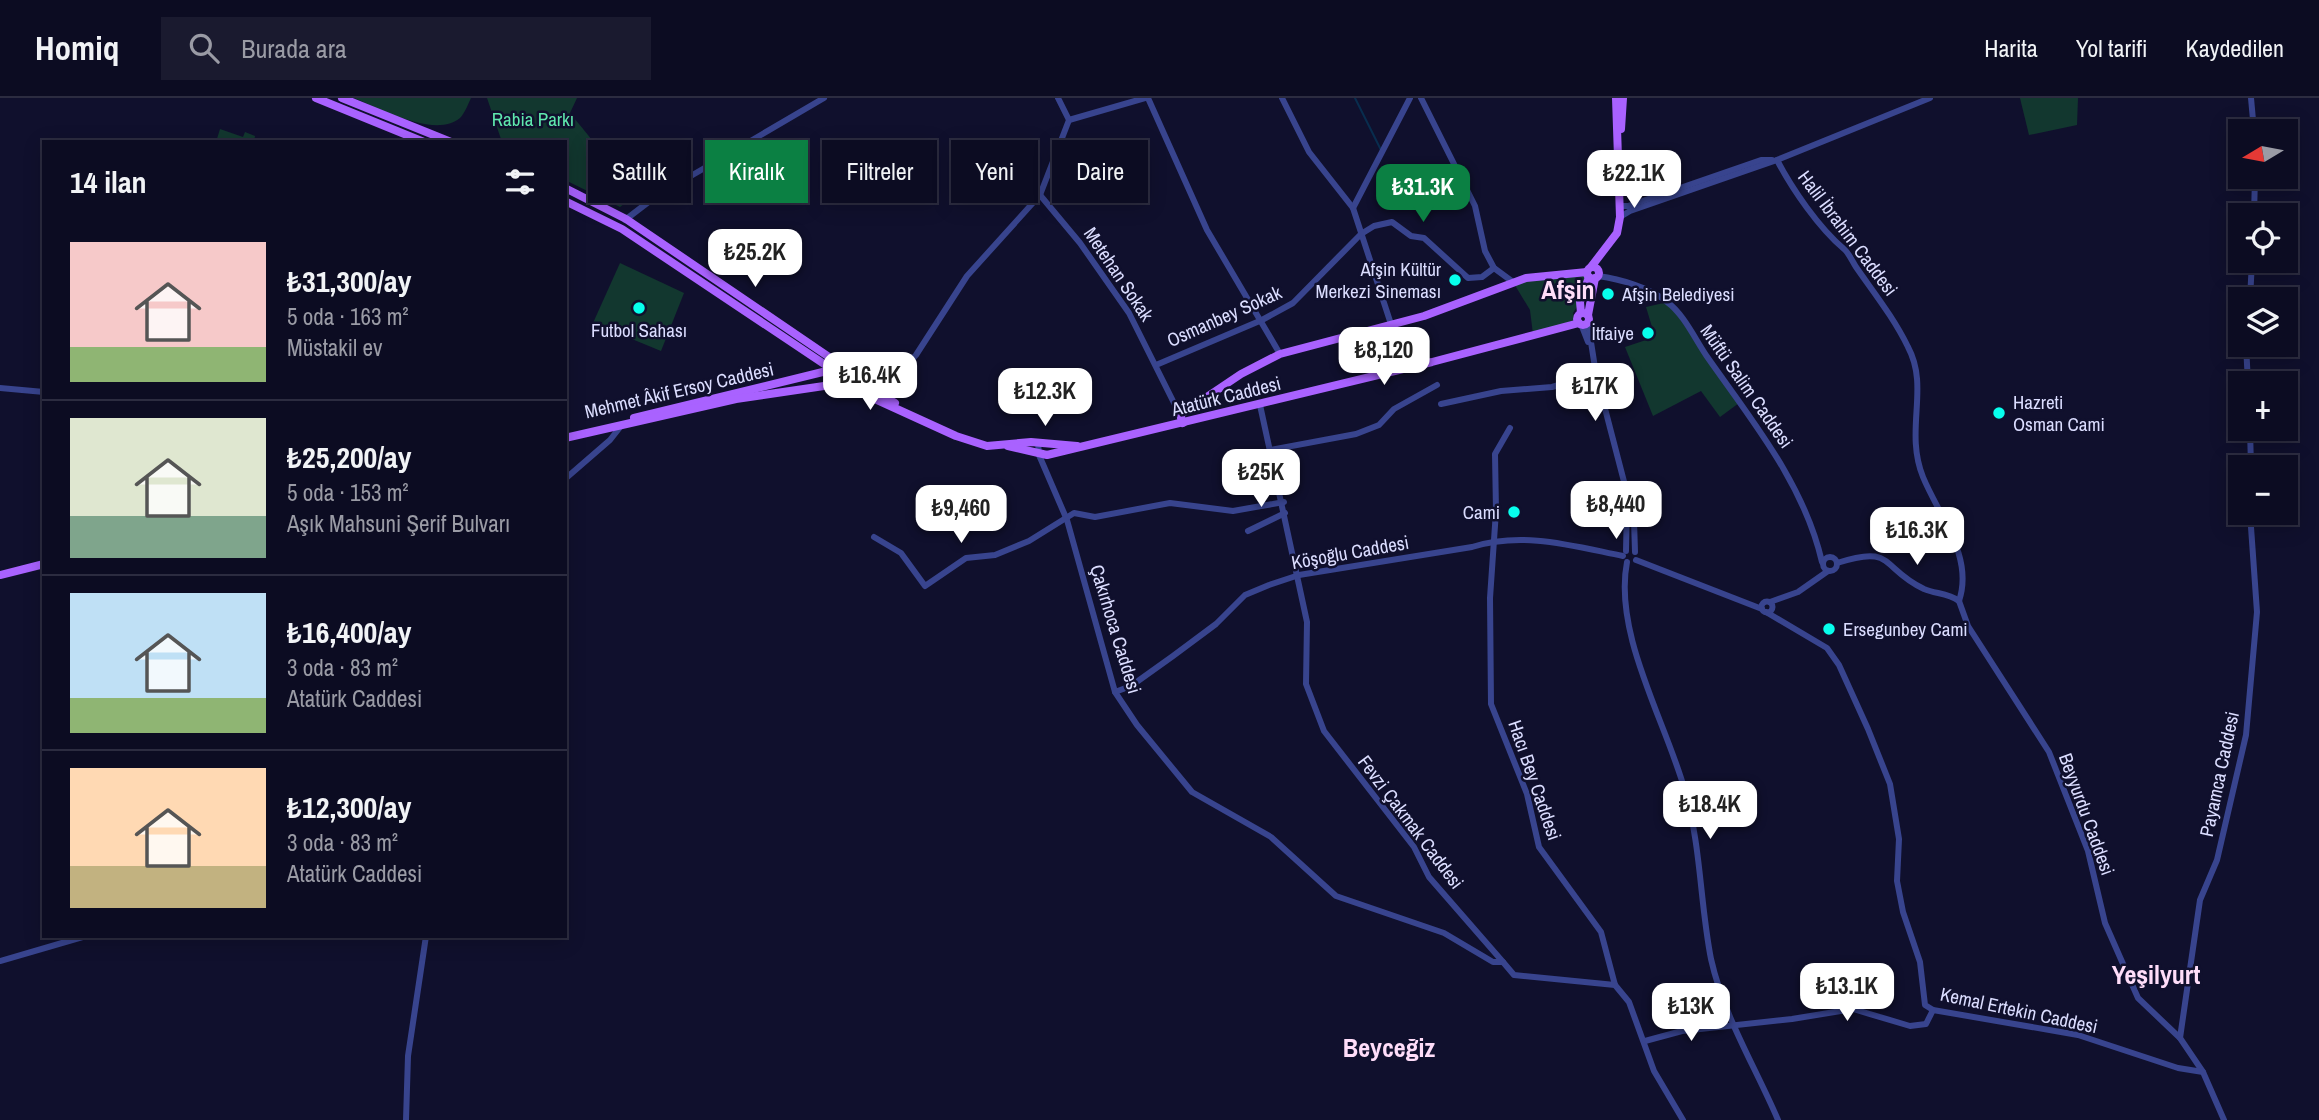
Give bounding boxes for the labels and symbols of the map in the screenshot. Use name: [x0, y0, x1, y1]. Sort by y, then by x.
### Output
park label: Rabia Parkı: [492, 106, 574, 132]
north arrow: [2228, 119, 2298, 189]
pin: ₺22.1K: [1577, 150, 1691, 210]
pin: ₺31.3K: [1366, 164, 1480, 224]
street label: Halil İbrahim Caddesi: [1792, 165, 1904, 301]
street label: Metehan Sokak: [1078, 222, 1160, 326]
pin: ₺25.2K: [698, 230, 812, 289]
place label: Afşin Kültür Merkezi Sineması: [1315, 256, 1442, 304]
marker: Afşin Kültür Merkezi Sineması: [1447, 272, 1463, 288]
district label: Afşin: [1541, 272, 1595, 307]
street label: Osmanbey Sokak: [1163, 279, 1286, 353]
place label: Afşin Belediyesi: [1621, 281, 1735, 307]
marker: Afşin Belediyesi: [1600, 286, 1616, 302]
marker: Futbol Sahası: [631, 300, 647, 316]
place label: Futbol Sahası: [591, 317, 687, 343]
street label: Müftü Salim Caddesi: [1695, 319, 1799, 453]
place label: İtfaiye: [1592, 320, 1634, 346]
marker: İtfaiye: [1640, 325, 1656, 341]
pin: ₺8,120: [1327, 328, 1441, 387]
pin: ₺16.4K: [813, 352, 927, 412]
street label: Mehmet Âkif Ersoy Caddesi: [582, 356, 776, 424]
pin: ₺17K: [1554, 364, 1636, 423]
pin: ₺12.3K: [988, 368, 1102, 428]
street label: Atatürk Caddesi: [1168, 370, 1283, 422]
place label: Hazreti Osman Cami: [2013, 389, 2105, 437]
marker: Hazreti Osman Cami: [1991, 405, 2007, 421]
pin: ₺25K: [1220, 450, 1302, 509]
pin: ₺8,440: [1559, 482, 1673, 541]
pin: ₺9,460: [904, 486, 1018, 545]
place label: Cami: [1463, 499, 1500, 525]
marker: Cami: [1506, 504, 1522, 520]
pin: ₺16.3K: [1860, 508, 1974, 567]
street label: Köşoğlu Caddesi: [1289, 529, 1411, 575]
street label: Çakırhoca Caddesi: [1084, 561, 1148, 697]
place label: Ersegunbey Cami: [1843, 616, 1968, 642]
marker: Ersegunbey Cami: [1821, 621, 1837, 637]
street label: Payamca Caddesi: [2193, 709, 2245, 839]
street label: Hacı Bey Caddesi: [1502, 716, 1568, 844]
street label: Beyyurdu Caddesi: [2053, 749, 2121, 879]
street label: Fevzi Çakmak Caddesi: [1352, 750, 1470, 894]
pin: ₺18.4K: [1653, 782, 1767, 841]
district label: Yeşilyurt: [2112, 957, 2200, 992]
pin: ₺13.1K: [1790, 964, 1904, 1023]
street label: Kemal Ertekin Caddesi: [1938, 981, 2100, 1039]
pin: ₺13K: [1650, 984, 1732, 1043]
district label: Beyceğiz: [1343, 1030, 1436, 1065]

